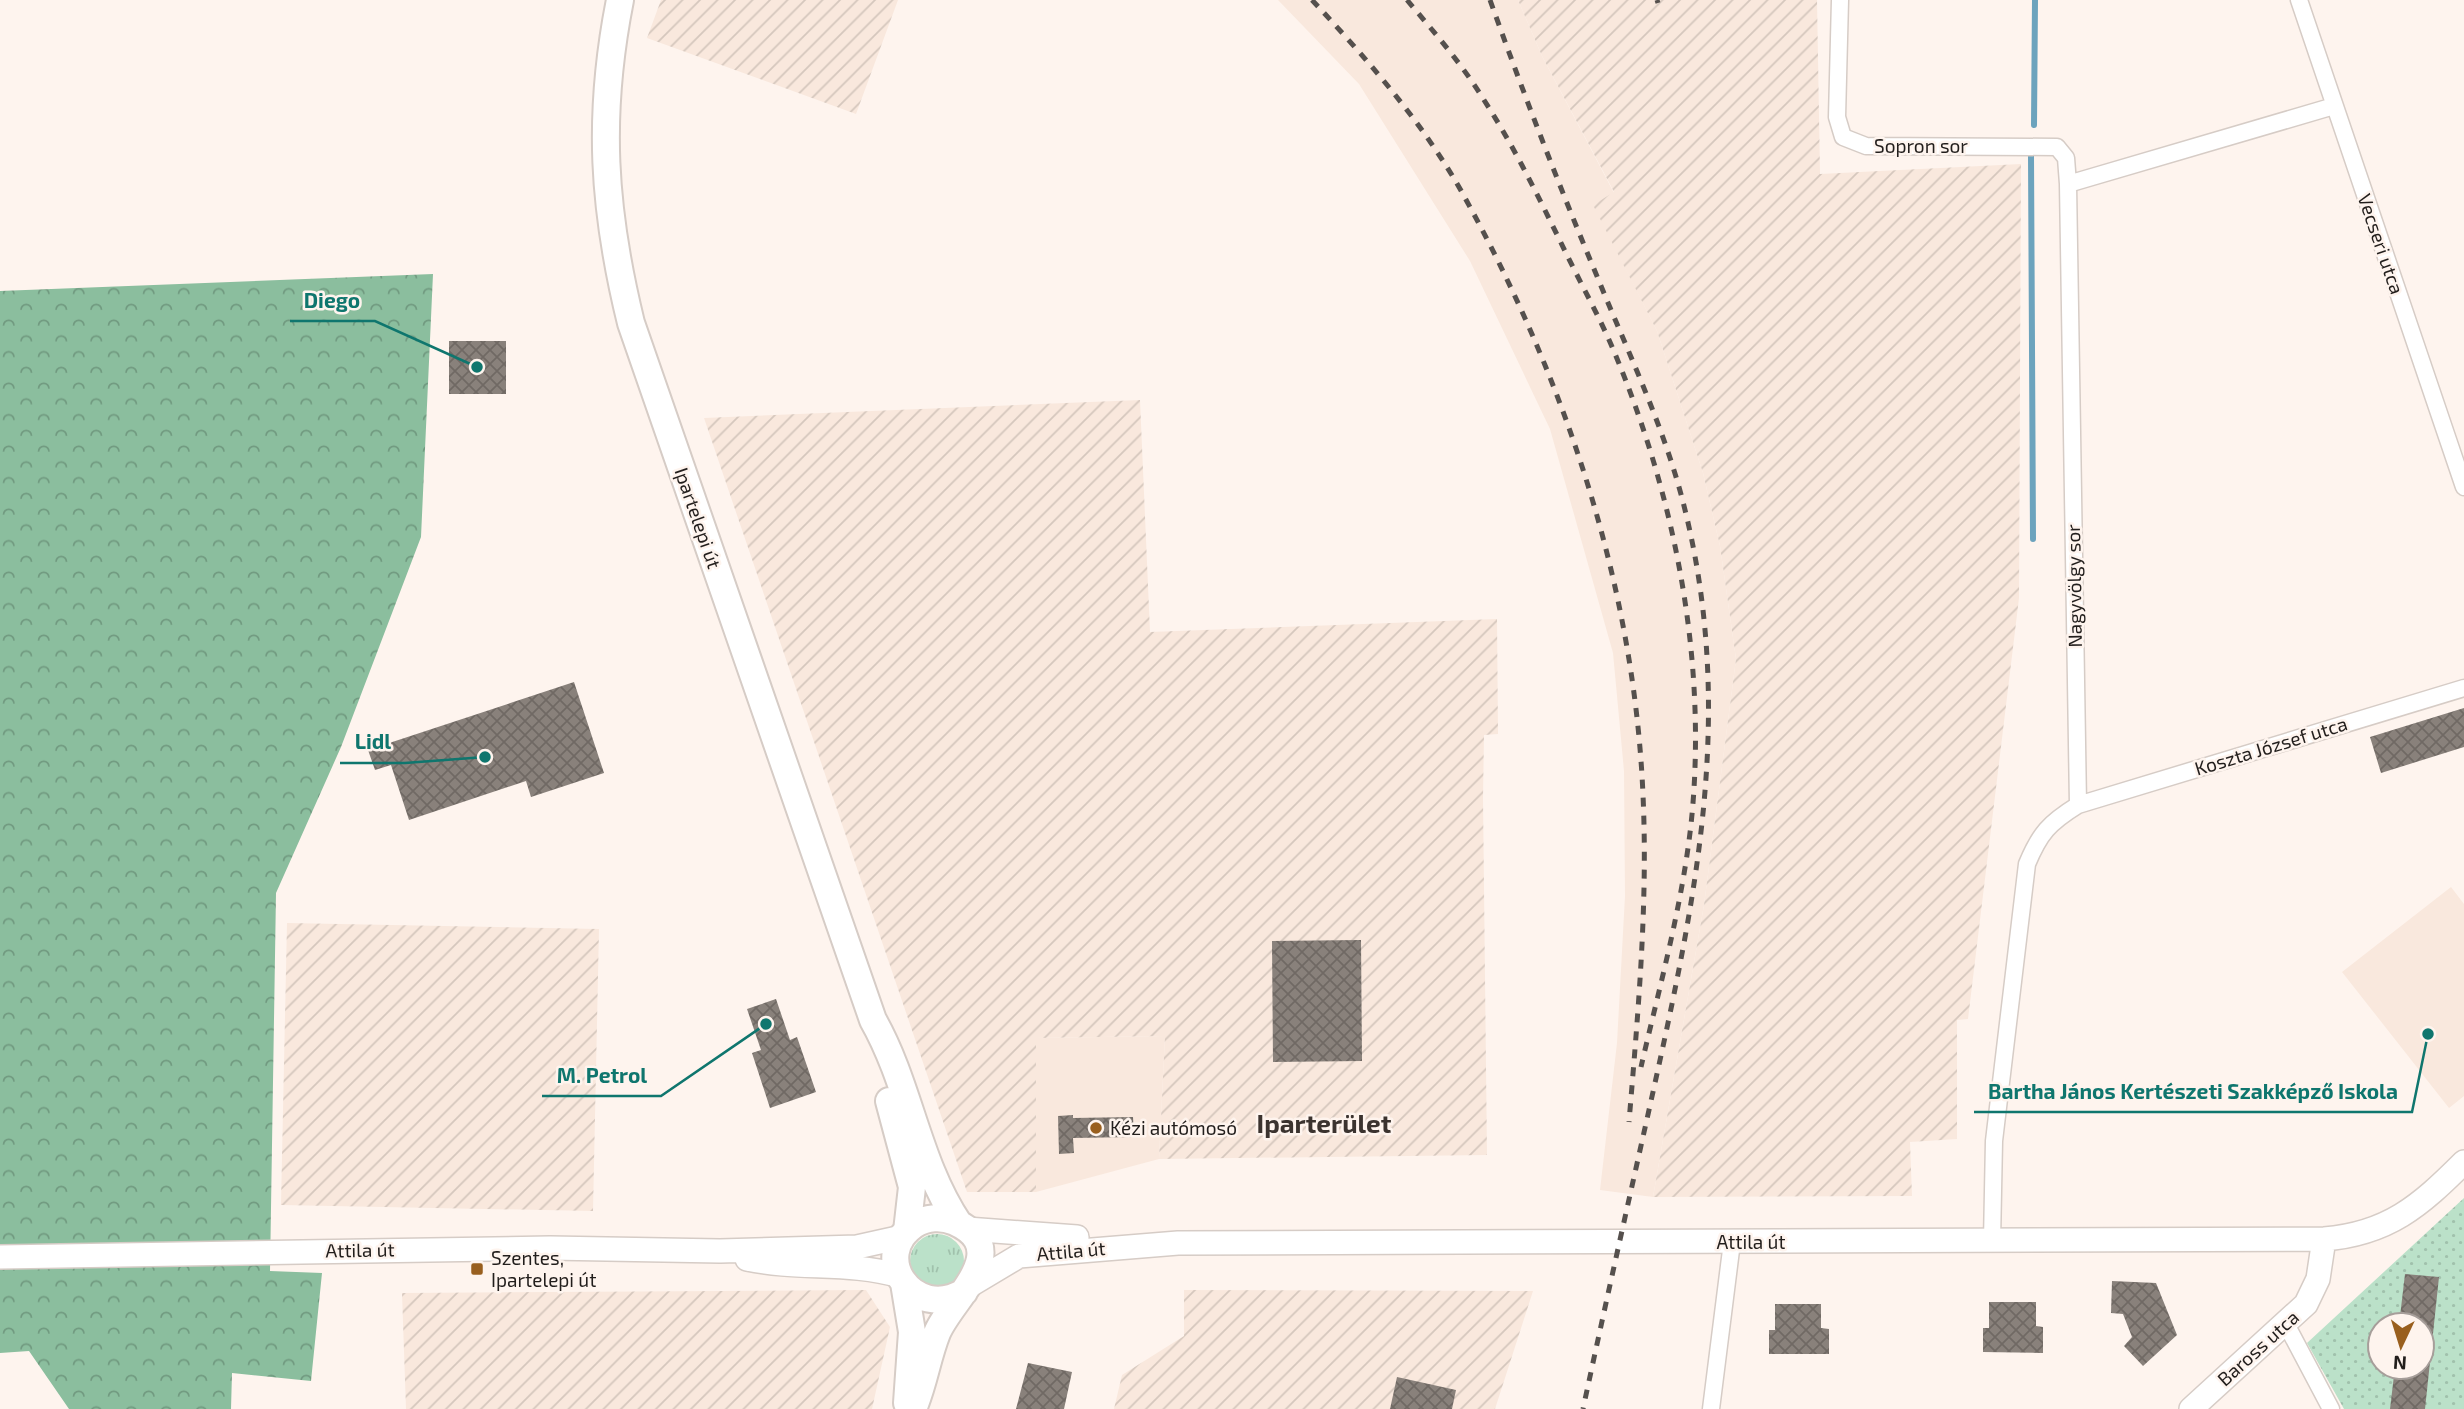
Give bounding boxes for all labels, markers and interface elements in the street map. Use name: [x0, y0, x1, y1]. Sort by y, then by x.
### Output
street label: Sopron sor: [1874, 134, 1968, 157]
street label: Vecseri utca: [2354, 191, 2409, 297]
callout: Diego: [290, 279, 375, 321]
text: Diego: [304, 287, 360, 312]
street label: Ipartelepi út: [670, 464, 726, 571]
street label: Nagyvölgy sor: [2061, 524, 2086, 648]
street label: Koszta József utca: [2192, 711, 2350, 780]
callout: Lidl: [340, 721, 405, 763]
text: Lidl: [355, 728, 391, 753]
callout: M. Petrol: [542, 1054, 661, 1096]
text: M. Petrol: [557, 1062, 647, 1087]
callout: Bartha János Kertészeti Szakképző Iskola: [1974, 1070, 2412, 1112]
text: Bartha János Kertészeti Szakképző Iskola: [1988, 1078, 2398, 1103]
district label: Iparterület: [1257, 1107, 1392, 1138]
place label: Kézi autómosó: [1110, 1116, 1237, 1139]
marker: Kézi autómosó: [1088, 1120, 1104, 1136]
street label: Attila út: [1716, 1230, 1786, 1253]
street label: Attila út: [1035, 1236, 1106, 1265]
street label: Attila út: [325, 1237, 395, 1262]
place label: Szentes, Ipartelepi út: [491, 1246, 596, 1291]
marker: Szentes, Ipartelepi út: [469, 1261, 485, 1277]
street label: Baross utca: [2212, 1305, 2303, 1390]
north arrow: [2366, 1311, 2436, 1381]
text: N: [2392, 1352, 2407, 1375]

